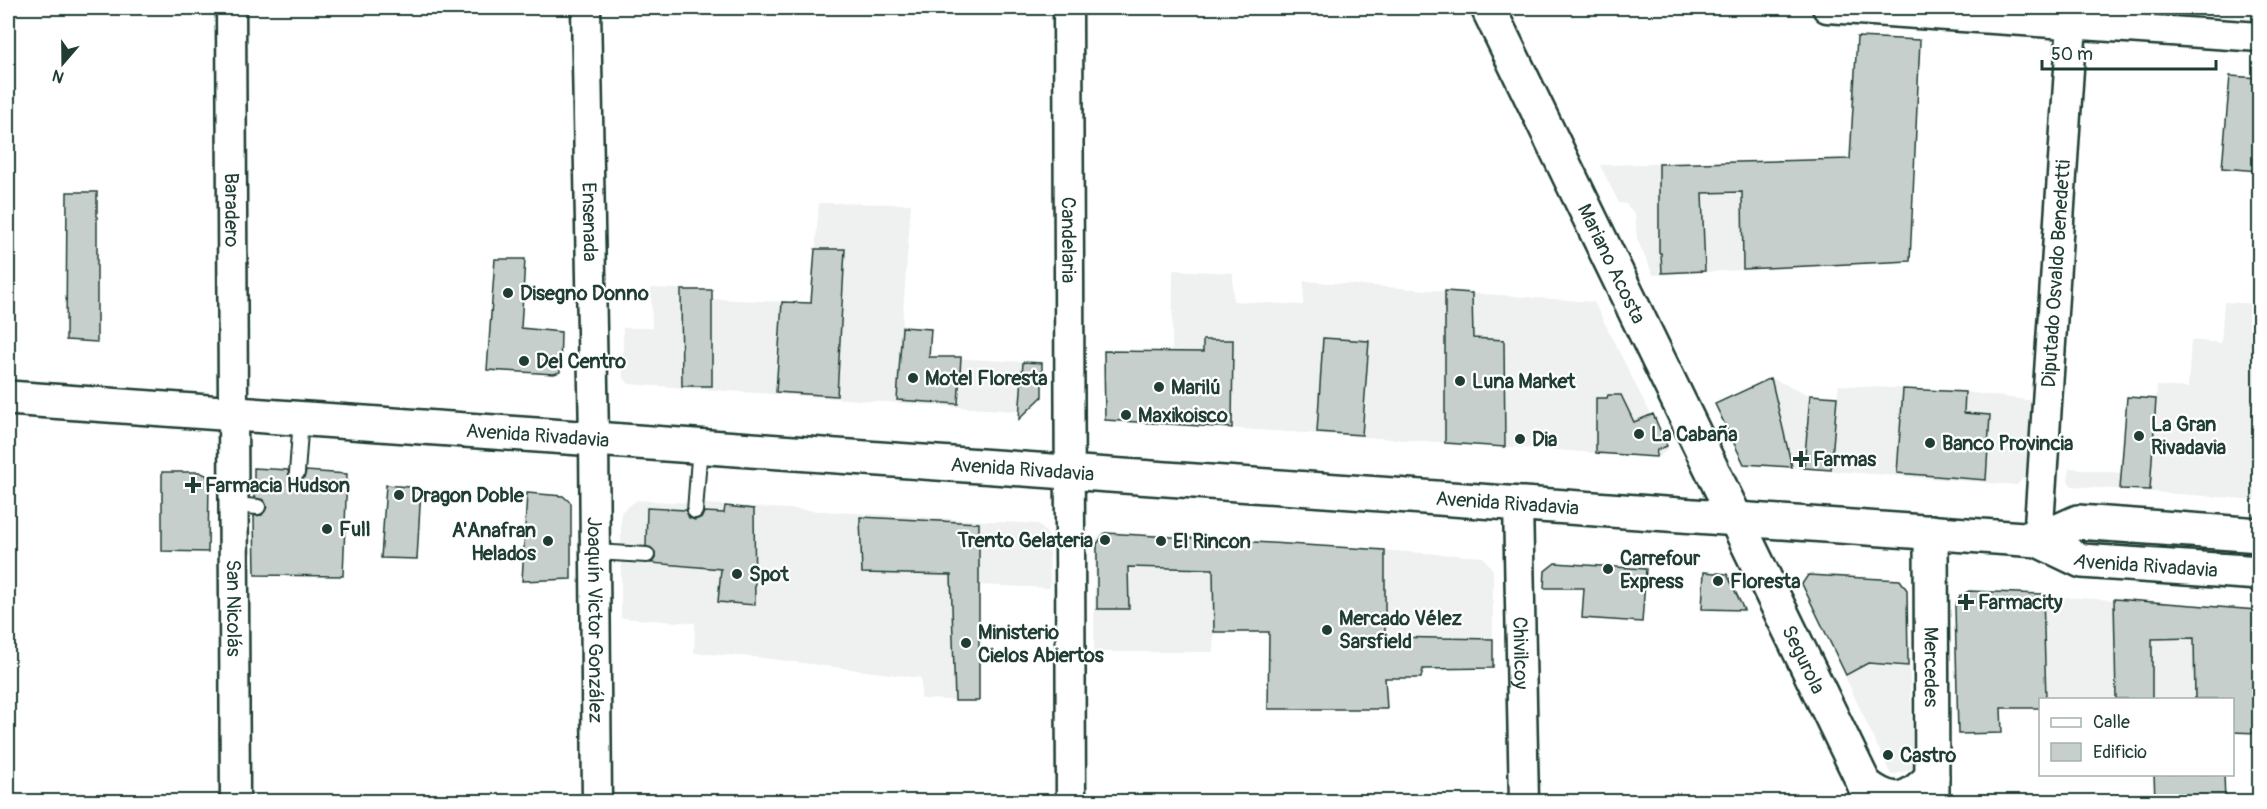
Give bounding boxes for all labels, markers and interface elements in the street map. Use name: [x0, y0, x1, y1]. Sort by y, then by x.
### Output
north arrow: [33, 33, 93, 93]
scale bar: [2042, 33, 2216, 71]
text: 50 m: [2051, 43, 2093, 66]
text: N: [50, 65, 67, 87]
street label: Diputado Osvaldo Benedetti: [2036, 159, 2076, 388]
street label: Baradero: [219, 173, 244, 248]
street label: Ensenada: [576, 182, 603, 262]
street label: Candelaria: [1056, 197, 1081, 283]
street label: Mariano Acosta: [1572, 200, 1651, 328]
place label: Disegno Donno: [520, 281, 649, 306]
marker: Disegno Donno: [501, 286, 515, 300]
place label: Del Centro: [536, 349, 626, 374]
marker: Del Centro: [517, 354, 531, 368]
place label: Motel Floresta: [925, 366, 1048, 391]
place label: Luna Market: [1472, 369, 1576, 394]
marker: Motel Floresta: [906, 371, 920, 385]
marker: Luna Market: [1453, 374, 1467, 388]
place label: Marilú: [1171, 375, 1221, 400]
marker: Marilú: [1152, 380, 1166, 394]
place label: Maxikoisco: [1138, 403, 1228, 428]
marker: Maxikoisco: [1119, 408, 1133, 422]
place label: La Gran Rivadavia: [2151, 412, 2226, 460]
street label: Avenida Rivadavia: [465, 418, 610, 453]
place label: La Cabaña: [1651, 422, 1738, 447]
place label: Dia: [1532, 427, 1557, 452]
marker: La Cabaña: [1632, 427, 1646, 441]
marker: La Gran Rivadavia: [2132, 429, 2146, 443]
place label: Banco Provincia: [1942, 431, 2073, 456]
marker: Dia: [1513, 432, 1527, 446]
marker: Banco Provincia: [1923, 436, 1937, 450]
place label: Farmas: [1813, 447, 1876, 472]
street label: Avenida Rivadavia: [950, 452, 1095, 487]
marker: Farmas: [1794, 452, 1808, 466]
place label: Farmacia Hudson: [205, 473, 350, 498]
marker: Farmacia Hudson: [186, 478, 200, 492]
place label: Dragon Doble: [411, 483, 525, 508]
street label: Avenida Rivadavia: [1435, 486, 1580, 521]
marker: Dragon Doble: [392, 488, 406, 502]
place label: Full: [339, 517, 371, 542]
street label: Joaquín Victor González: [582, 517, 608, 723]
place label: A'Anafran Helados: [452, 518, 536, 566]
marker: Full: [320, 522, 334, 536]
place label: Trento Gelateria: [957, 528, 1093, 553]
place label: El Rincon: [1173, 529, 1251, 554]
marker: Trento Gelateria: [1098, 533, 1112, 547]
marker: A'Anafran Helados: [541, 534, 555, 548]
marker: El Rincon: [1154, 534, 1168, 548]
place label: Carrefour Express: [1620, 546, 1701, 594]
street label: Avenida Rivadavia: [2070, 547, 2219, 583]
street label: San Nicolás: [221, 559, 246, 657]
place label: Spot: [749, 562, 790, 587]
marker: Carrefour Express: [1601, 562, 1615, 576]
marker: Spot: [730, 567, 744, 581]
place label: Floresta: [1730, 569, 1800, 594]
marker: Floresta: [1711, 574, 1725, 588]
place label: Farmacity: [1978, 590, 2063, 615]
marker: Farmacity: [1959, 595, 1973, 609]
place label: Mercado Vélez Sarsfield: [1339, 606, 1463, 654]
street label: Chivilcoy: [1507, 616, 1534, 690]
place label: Ministerio Cielos Abiertos: [978, 620, 1104, 668]
street label: Segurola: [1776, 621, 1831, 698]
marker: Mercado Vélez Sarsfield: [1320, 623, 1334, 637]
street label: Mercedes: [1918, 627, 1944, 707]
marker: Ministerio Cielos Abiertos: [959, 636, 973, 650]
legend: [2039, 698, 2234, 776]
text: Calle: [2093, 711, 2130, 734]
text: Edificio: [2093, 741, 2147, 764]
place label: Castro: [1900, 743, 1956, 768]
marker: Castro: [1881, 748, 1895, 762]

